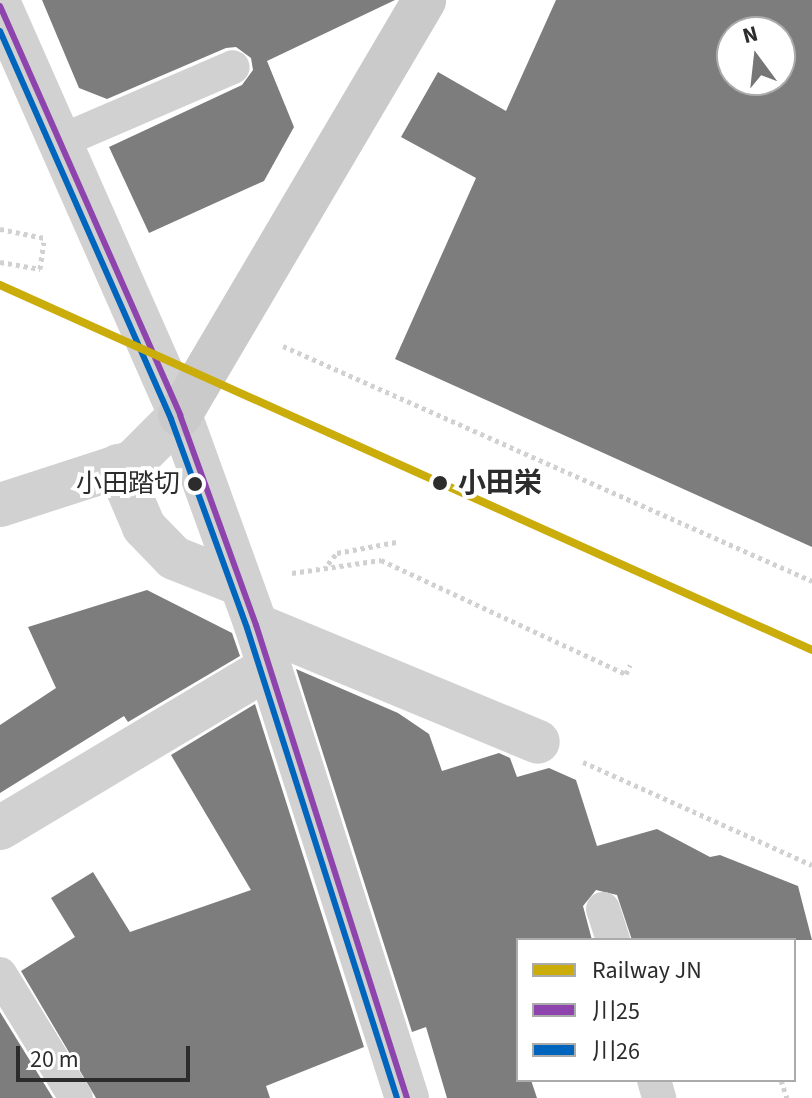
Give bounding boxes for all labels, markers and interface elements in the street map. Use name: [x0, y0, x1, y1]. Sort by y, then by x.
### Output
north arrow: [716, 16, 796, 96]
text: N: [739, 17, 762, 52]
place label: 小田栄: [458, 466, 542, 500]
place label: 小田踏切: [76, 468, 180, 500]
marker: 小田栄: [429, 472, 451, 494]
marker: 小田踏切: [187, 476, 203, 492]
legend: [516, 938, 796, 1082]
text: Railway JN: [592, 953, 702, 988]
text: 川25: [592, 994, 640, 1029]
scale bar: [20, 1030, 194, 1080]
text: 川26: [592, 1034, 640, 1069]
text: 20 m: [30, 1042, 79, 1077]

